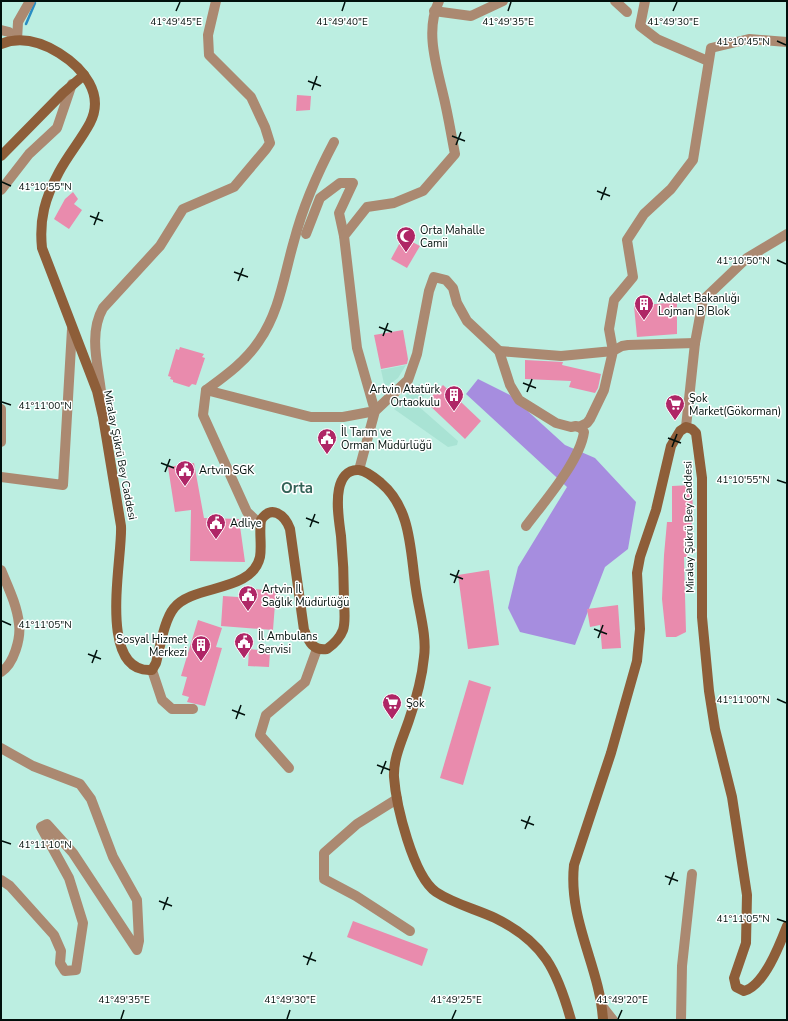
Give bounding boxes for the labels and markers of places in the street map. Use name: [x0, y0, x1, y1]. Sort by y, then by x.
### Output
place label: Orta Mahalle Camii: [420, 223, 485, 251]
mosque icon: Orta Mahalle Camii: [395, 225, 417, 253]
place label: Adalet Bakanlığı Lojman B Blok: [658, 291, 740, 319]
building icon: Adalet Bakanlığı Lojman B Blok: [633, 293, 655, 321]
place label: Artvin Atatürk Ortaokulu: [370, 382, 440, 410]
building icon: Artvin Atatürk Ortaokulu: [443, 384, 465, 412]
place label: Şok Market(Gökorman): [689, 391, 781, 419]
supermarket icon: Şok Market(Gökorman): [664, 393, 686, 421]
place label: İl Tarım ve Orman Müdürlüğü: [341, 425, 432, 453]
public building icon: İl Tarım ve Orman Müdürlüğü: [316, 427, 338, 455]
public building icon: Artvin SGK: [174, 459, 196, 487]
place label: Artvin SGK: [199, 463, 255, 478]
public building icon: Adliye: [205, 512, 227, 540]
place label: Adliye: [230, 516, 262, 531]
place label: Artvin İl Sağlık Müdürlüğü: [262, 582, 349, 610]
public building icon: Artvin İl Sağlık Müdürlüğü: [237, 584, 259, 612]
place label: İl Ambulans Servisi: [258, 629, 318, 657]
public building icon: İl Ambulans Servisi: [233, 631, 255, 659]
place label: Sosyal Hizmet Merkezi: [116, 632, 187, 660]
building icon: Sosyal Hizmet Merkezi: [190, 634, 212, 662]
supermarket icon: Şok: [381, 692, 403, 720]
place label: Şok: [406, 696, 425, 711]

